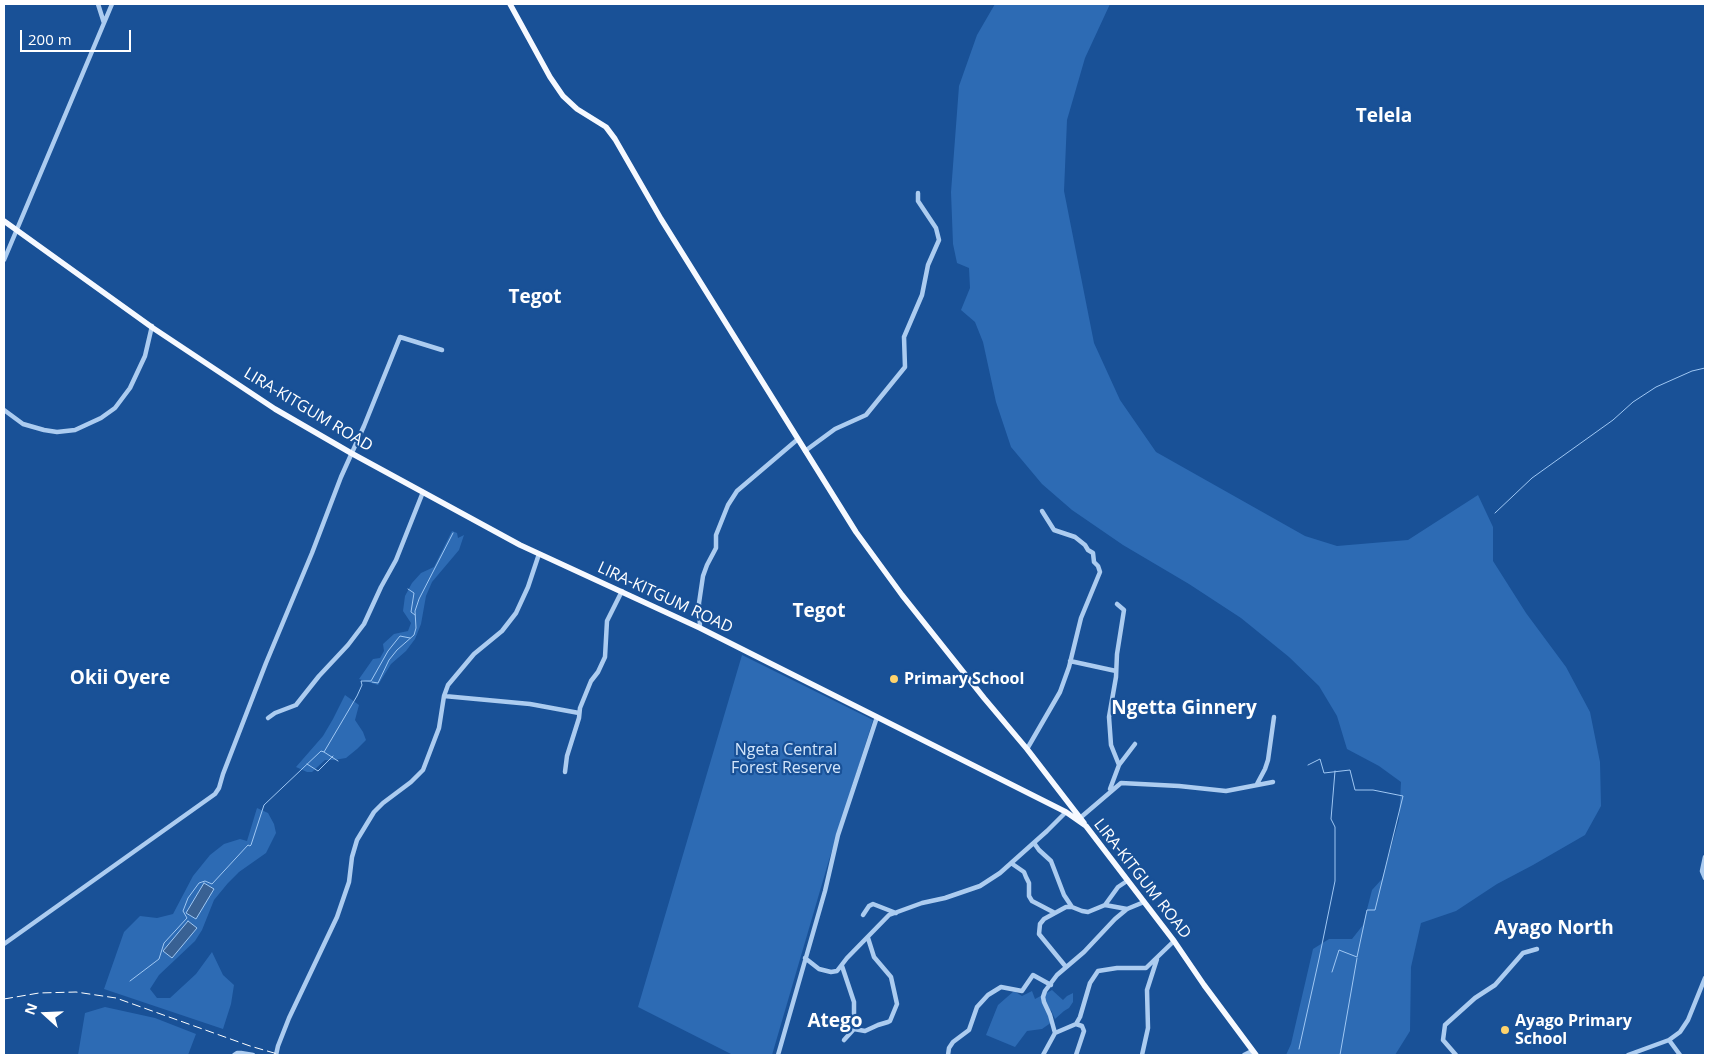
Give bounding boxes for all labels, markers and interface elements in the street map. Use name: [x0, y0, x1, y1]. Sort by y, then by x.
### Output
scale bar: [22, 20, 134, 52]
text: 200 m: [28, 29, 72, 49]
district label: Telela: [1356, 106, 1412, 128]
district label: Tegot: [509, 287, 561, 309]
street label: LIRA-KITGUM ROAD: [240, 364, 376, 456]
street label: LIRA-KITGUM ROAD: [594, 558, 736, 638]
district label: Tegot: [793, 601, 845, 623]
district label: Okii Oyere: [70, 668, 170, 690]
place label: Primary School: [904, 669, 1024, 689]
marker: Primary School: [888, 673, 900, 685]
district label: Ngetta Ginnery: [1111, 698, 1257, 720]
park label: Ngeta Central Forest Reserve: [731, 740, 841, 778]
street label: LIRA-KITGUM ROAD: [1089, 815, 1195, 943]
district label: Ayago North: [1494, 918, 1614, 940]
north arrow: [20, 989, 70, 1039]
text: N: [20, 1000, 41, 1017]
district label: Atego: [807, 1011, 863, 1033]
place label: Ayago Primary School: [1515, 1011, 1632, 1049]
marker: Ayago Primary School: [1499, 1024, 1511, 1036]

